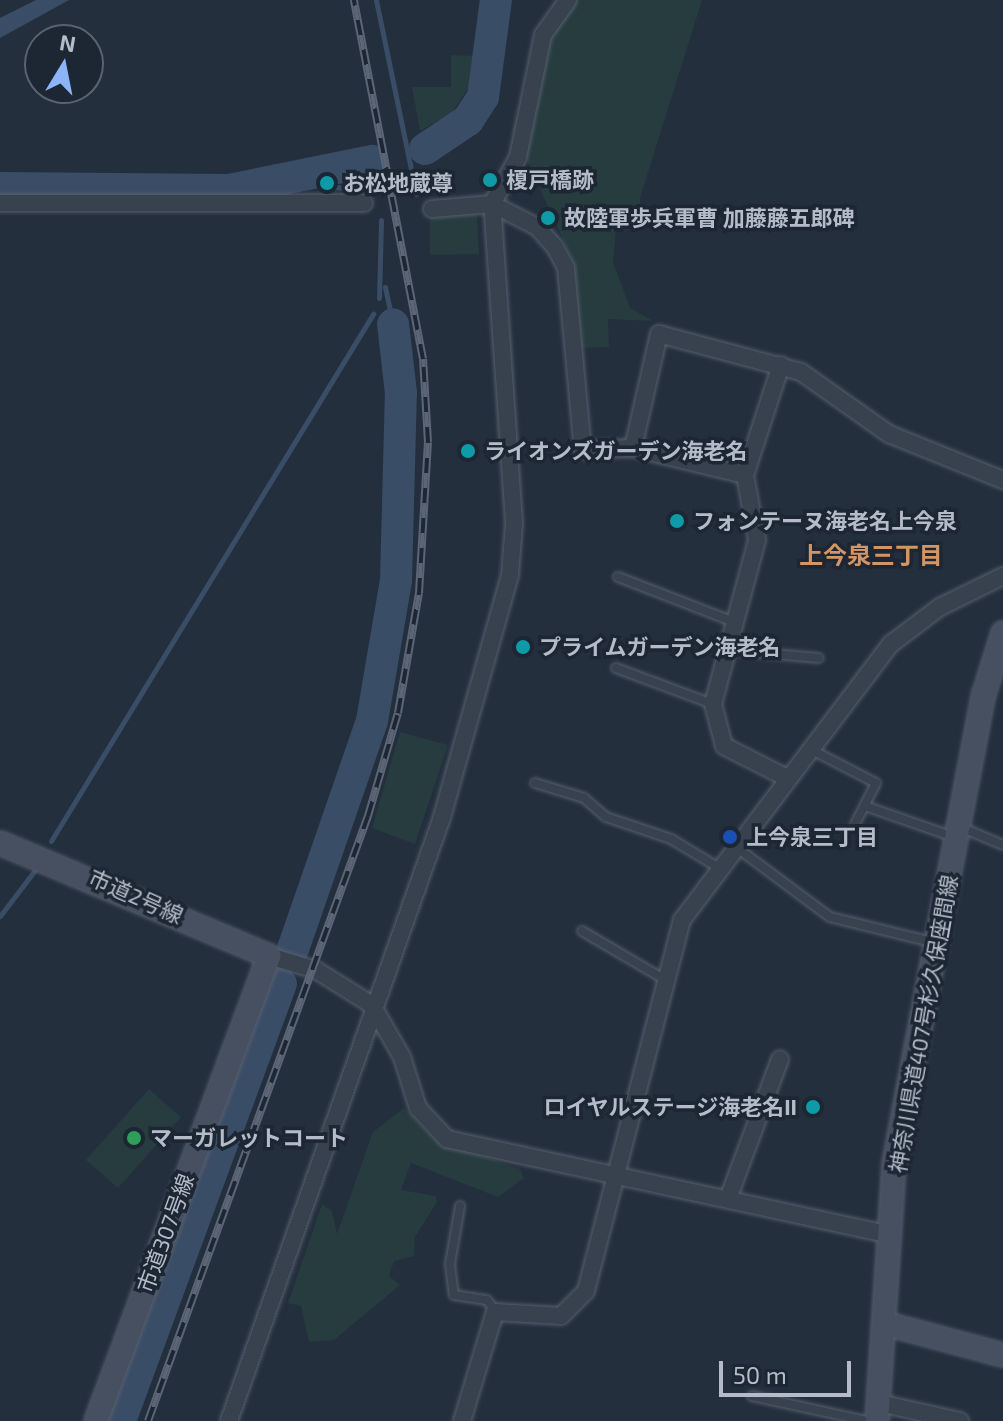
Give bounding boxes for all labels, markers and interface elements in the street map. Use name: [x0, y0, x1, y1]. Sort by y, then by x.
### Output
north arrow: [24, 24, 104, 104]
text: N: [58, 28, 78, 57]
place label: 榎戸橋跡: [506, 167, 594, 193]
place label: お松地蔵尊: [343, 170, 453, 196]
marker: 榎戸橋跡: [481, 171, 499, 189]
marker: お松地蔵尊: [318, 174, 336, 192]
place label: 故陸軍歩兵軍曹 加藤藤五郎碑: [564, 205, 855, 231]
marker: 故陸軍歩兵軍曹 加藤藤五郎碑: [539, 209, 557, 227]
place label: ライオンズガーデン海老名: [484, 438, 748, 464]
marker: ライオンズガーデン海老名: [459, 442, 477, 460]
place label: フォンテーヌ海老名上今泉: [693, 508, 957, 534]
marker: フォンテーヌ海老名上今泉: [668, 512, 686, 530]
district label: 上今泉三丁目: [799, 541, 943, 569]
place label: プライムガーデン海老名: [539, 634, 781, 660]
marker: プライムガーデン海老名: [514, 638, 532, 656]
place label: 上今泉三丁目: [746, 824, 878, 850]
marker: 上今泉三丁目: [721, 828, 739, 846]
street label: 市道2号線: [85, 864, 187, 928]
street label: 神奈川県道407号杉久保座間線: [884, 873, 962, 1175]
place label: ロイヤルステージ海老名II: [542, 1094, 797, 1120]
marker: ロイヤルステージ海老名II: [804, 1098, 822, 1116]
place label: マーガレットコート: [150, 1125, 348, 1151]
marker: マーガレットコート: [125, 1129, 143, 1147]
street label: 市道307号線: [131, 1170, 199, 1296]
scale bar: [723, 1345, 855, 1395]
text: 50 m: [733, 1360, 787, 1389]

